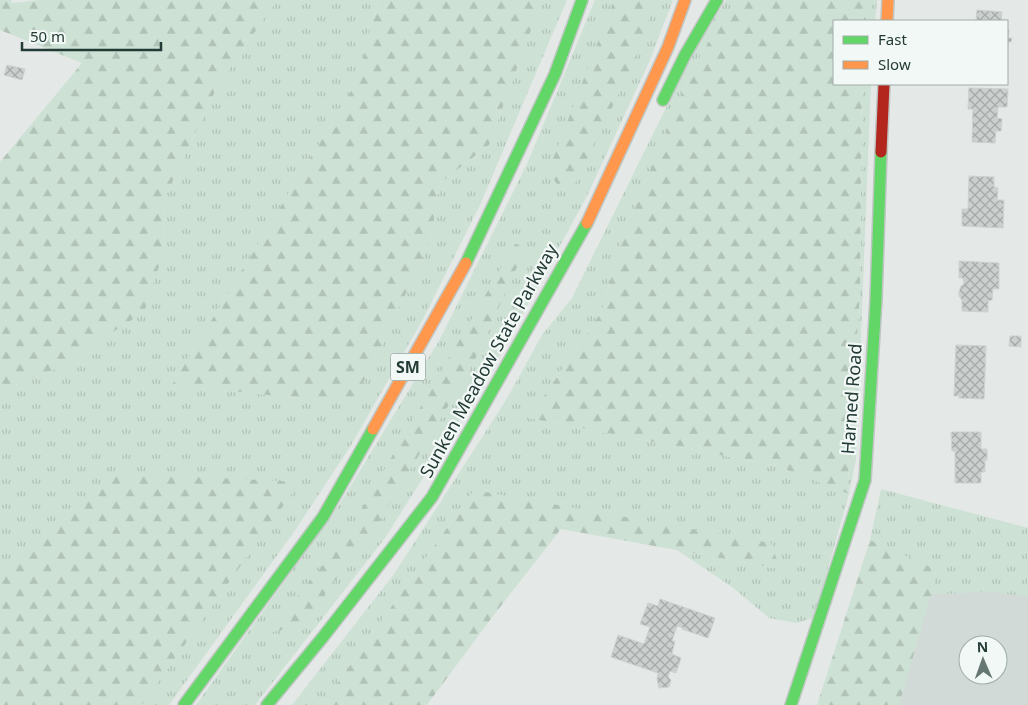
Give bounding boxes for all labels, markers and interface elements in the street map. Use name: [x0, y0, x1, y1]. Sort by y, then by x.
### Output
scale bar: [22, 20, 161, 52]
legend: [833, 20, 1008, 85]
text: 50 m: [30, 26, 65, 46]
text: Fast: [878, 29, 907, 49]
text: Slow: [878, 54, 911, 74]
street label: Sunken Meadow State Parkway: [414, 239, 563, 482]
street label: Harned Road: [835, 343, 867, 455]
road number: SM: [390, 354, 426, 381]
north arrow: [958, 635, 1008, 685]
text: N: [977, 637, 989, 656]

